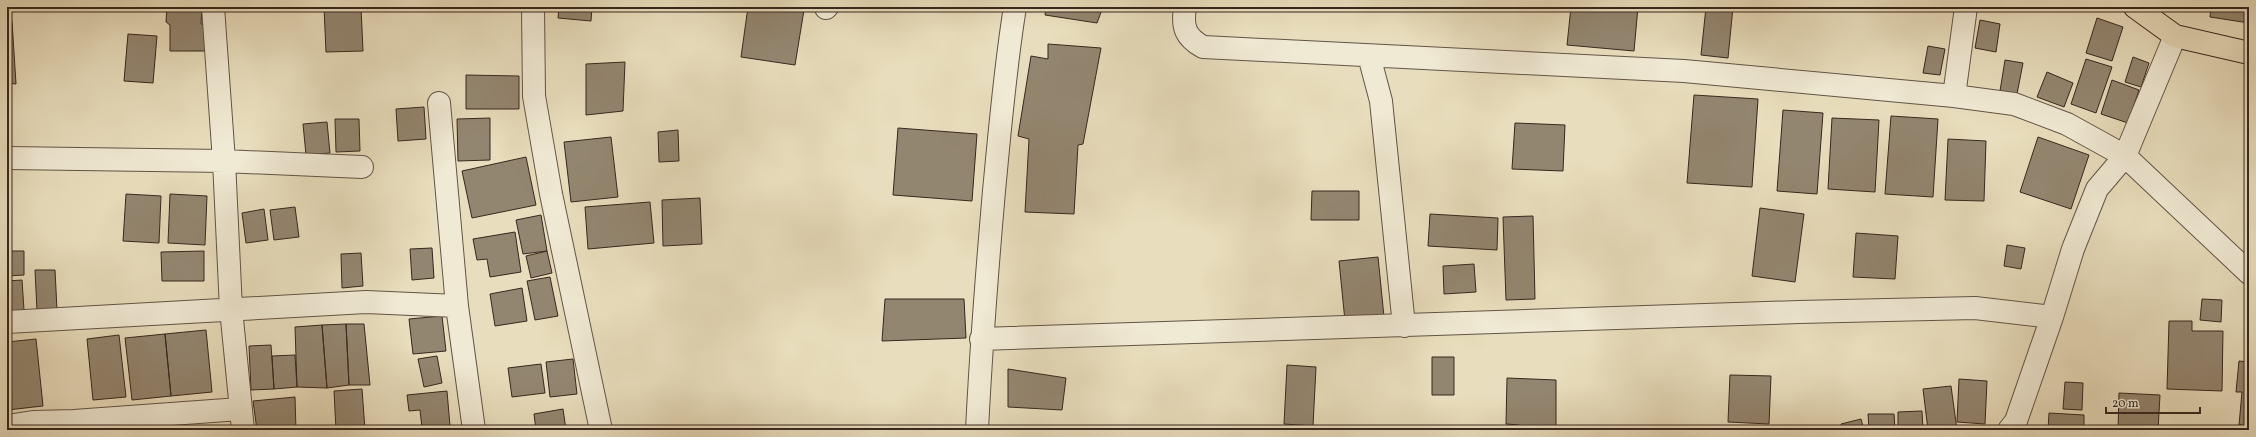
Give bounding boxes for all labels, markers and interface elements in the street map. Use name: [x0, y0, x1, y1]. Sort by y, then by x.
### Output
scale bar: [2106, 389, 2200, 415]
text: 20 m: [2112, 396, 2139, 412]

